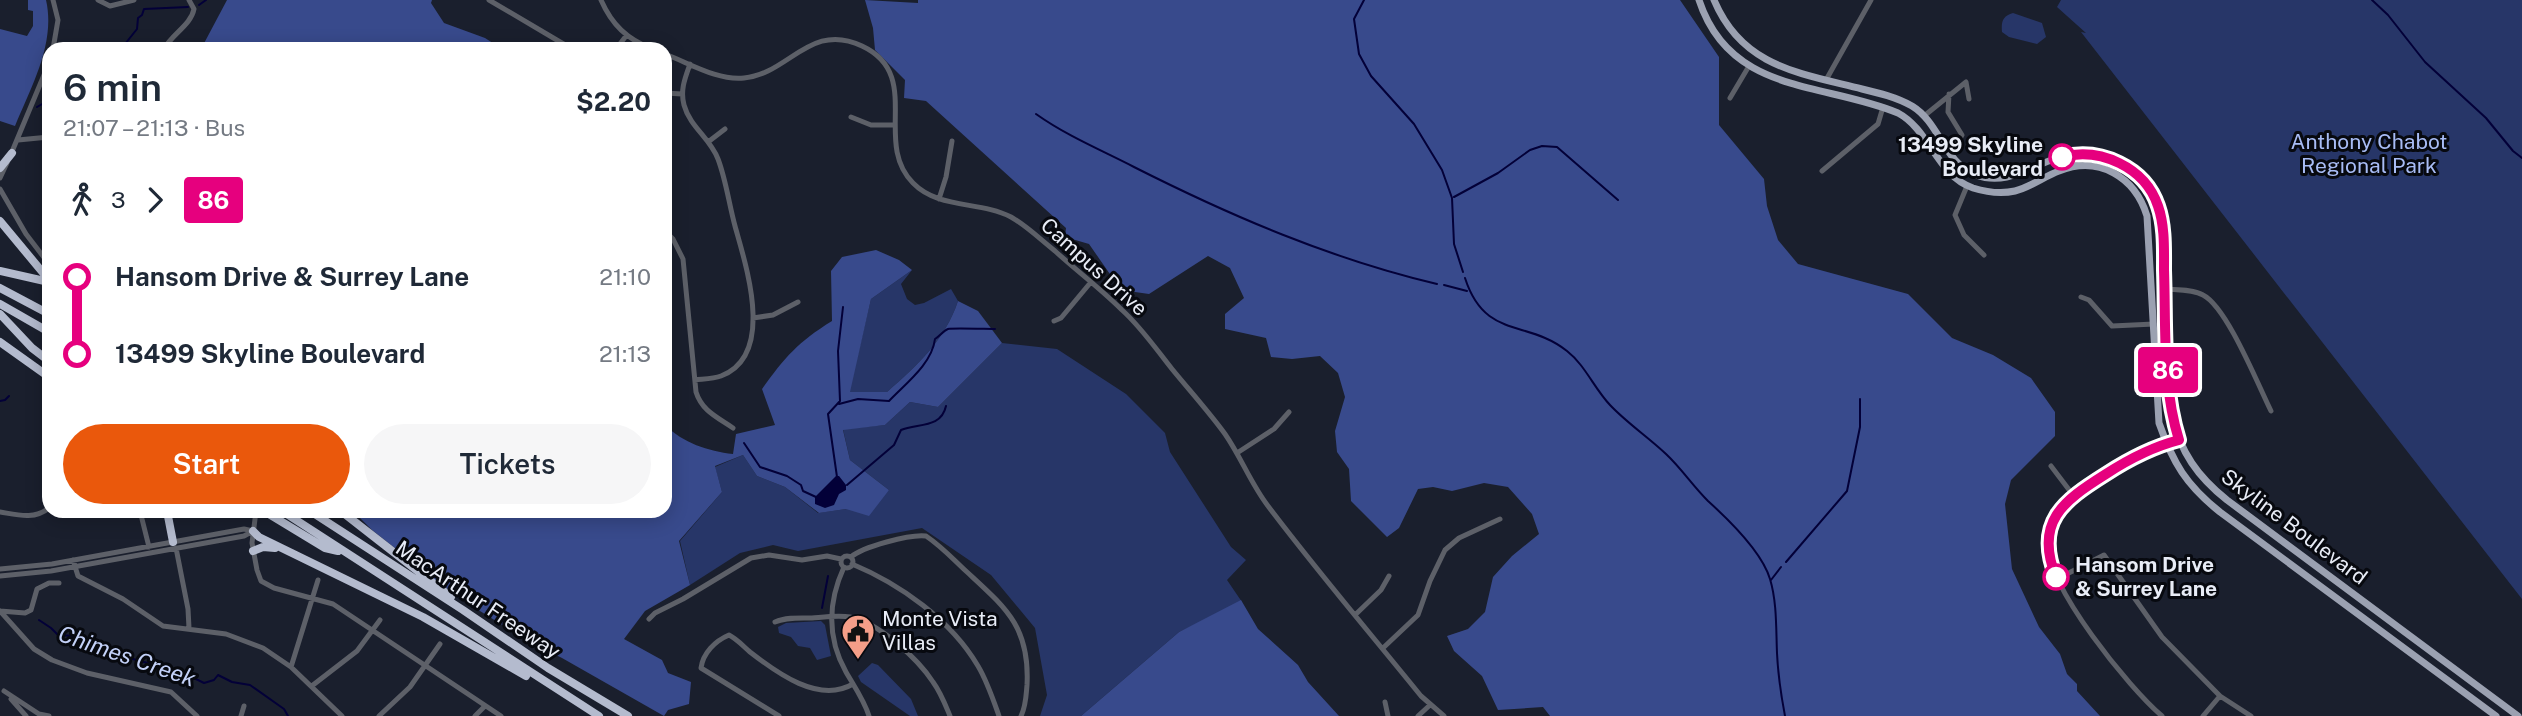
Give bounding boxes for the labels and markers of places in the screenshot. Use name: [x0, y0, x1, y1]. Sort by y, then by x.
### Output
place label: 13499 Skyline Boulevard: [1898, 132, 2043, 181]
marker: 13499 Skyline Boulevard: [2049, 144, 2075, 170]
place label: Hansom Drive & Surrey Lane: [2075, 552, 2217, 601]
marker: Hansom Drive & Surrey Lane: [2043, 564, 2069, 590]
place label: Monte Vista Villas: [882, 606, 998, 655]
public building icon: Monte Vista Villas: [839, 612, 877, 661]

